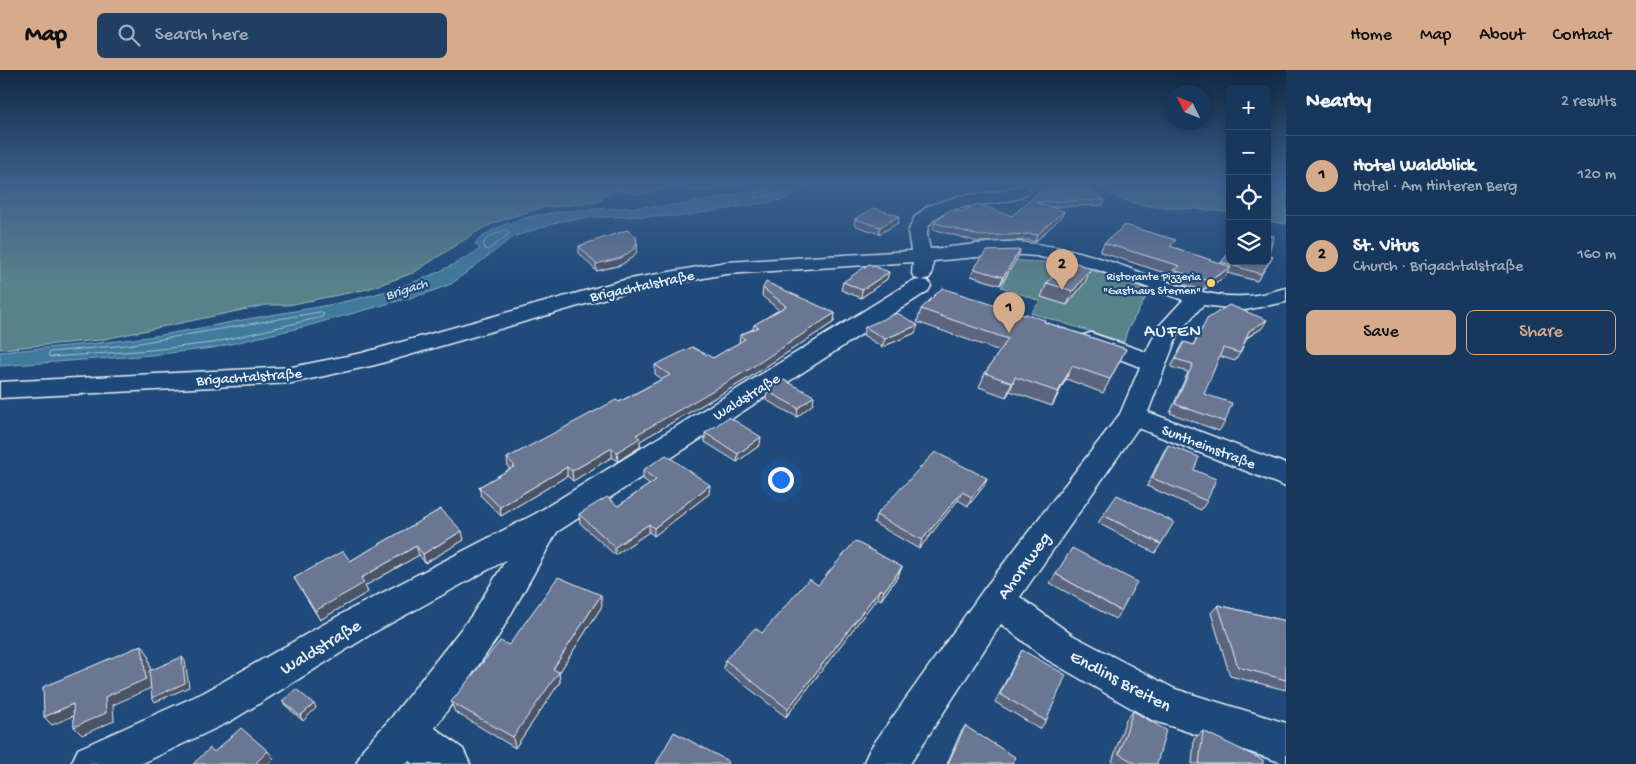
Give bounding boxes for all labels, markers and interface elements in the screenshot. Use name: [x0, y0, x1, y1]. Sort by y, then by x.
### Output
search box: [97, 13, 447, 58]
text: Map: [25, 21, 67, 50]
icon: search: [115, 21, 143, 49]
text: Search here: [155, 24, 248, 47]
text: Home: [1350, 25, 1392, 46]
text: Map: [1420, 25, 1451, 46]
text: About: [1479, 25, 1525, 46]
text: Contact: [1553, 25, 1611, 46]
north arrow: [1166, 85, 1211, 130]
map controls: [1226, 85, 1271, 265]
button: +: [1226, 85, 1271, 130]
text: Nearby: [1306, 90, 1371, 115]
text: 2 results: [1561, 93, 1616, 112]
button: −: [1226, 130, 1271, 175]
text: Hotel Waldblick: [1353, 155, 1475, 178]
text: 1: [1319, 166, 1325, 185]
text: 120 m: [1577, 166, 1616, 185]
button: locate: [1226, 175, 1271, 220]
text: Hotel · Am Hinteren Berg: [1353, 178, 1517, 197]
button: layers: [1226, 220, 1271, 265]
text: St. Vitus: [1353, 235, 1418, 258]
text: 2: [1318, 246, 1326, 265]
text: 160 m: [1577, 246, 1616, 265]
pin: 2: [1046, 249, 1078, 290]
text: Church · Brigachtalstraße: [1353, 258, 1523, 277]
street label: Brigachtalstraße: [588, 267, 696, 307]
place label: Ristorante Pizzeria "Gasthaus Sternen": [1103, 271, 1201, 299]
water label: Brigach: [384, 275, 430, 305]
marker: Ristorante Pizzeria "Gasthaus Sternen": [1205, 277, 1217, 289]
pin: 1: [993, 292, 1025, 333]
button: Save: [1306, 310, 1456, 355]
button: Share: [1466, 310, 1616, 355]
district label: AUFEN: [1144, 322, 1202, 343]
street label: Brigachtalstraße: [195, 365, 303, 391]
street label: Waldstraße: [710, 370, 784, 425]
street label: Suntheimstraße: [1159, 422, 1258, 474]
your location: [768, 467, 794, 493]
street label: Ahornweg: [994, 529, 1056, 604]
street label: Waldstraße: [277, 616, 366, 680]
street label: Endlins Breiten: [1066, 647, 1174, 718]

